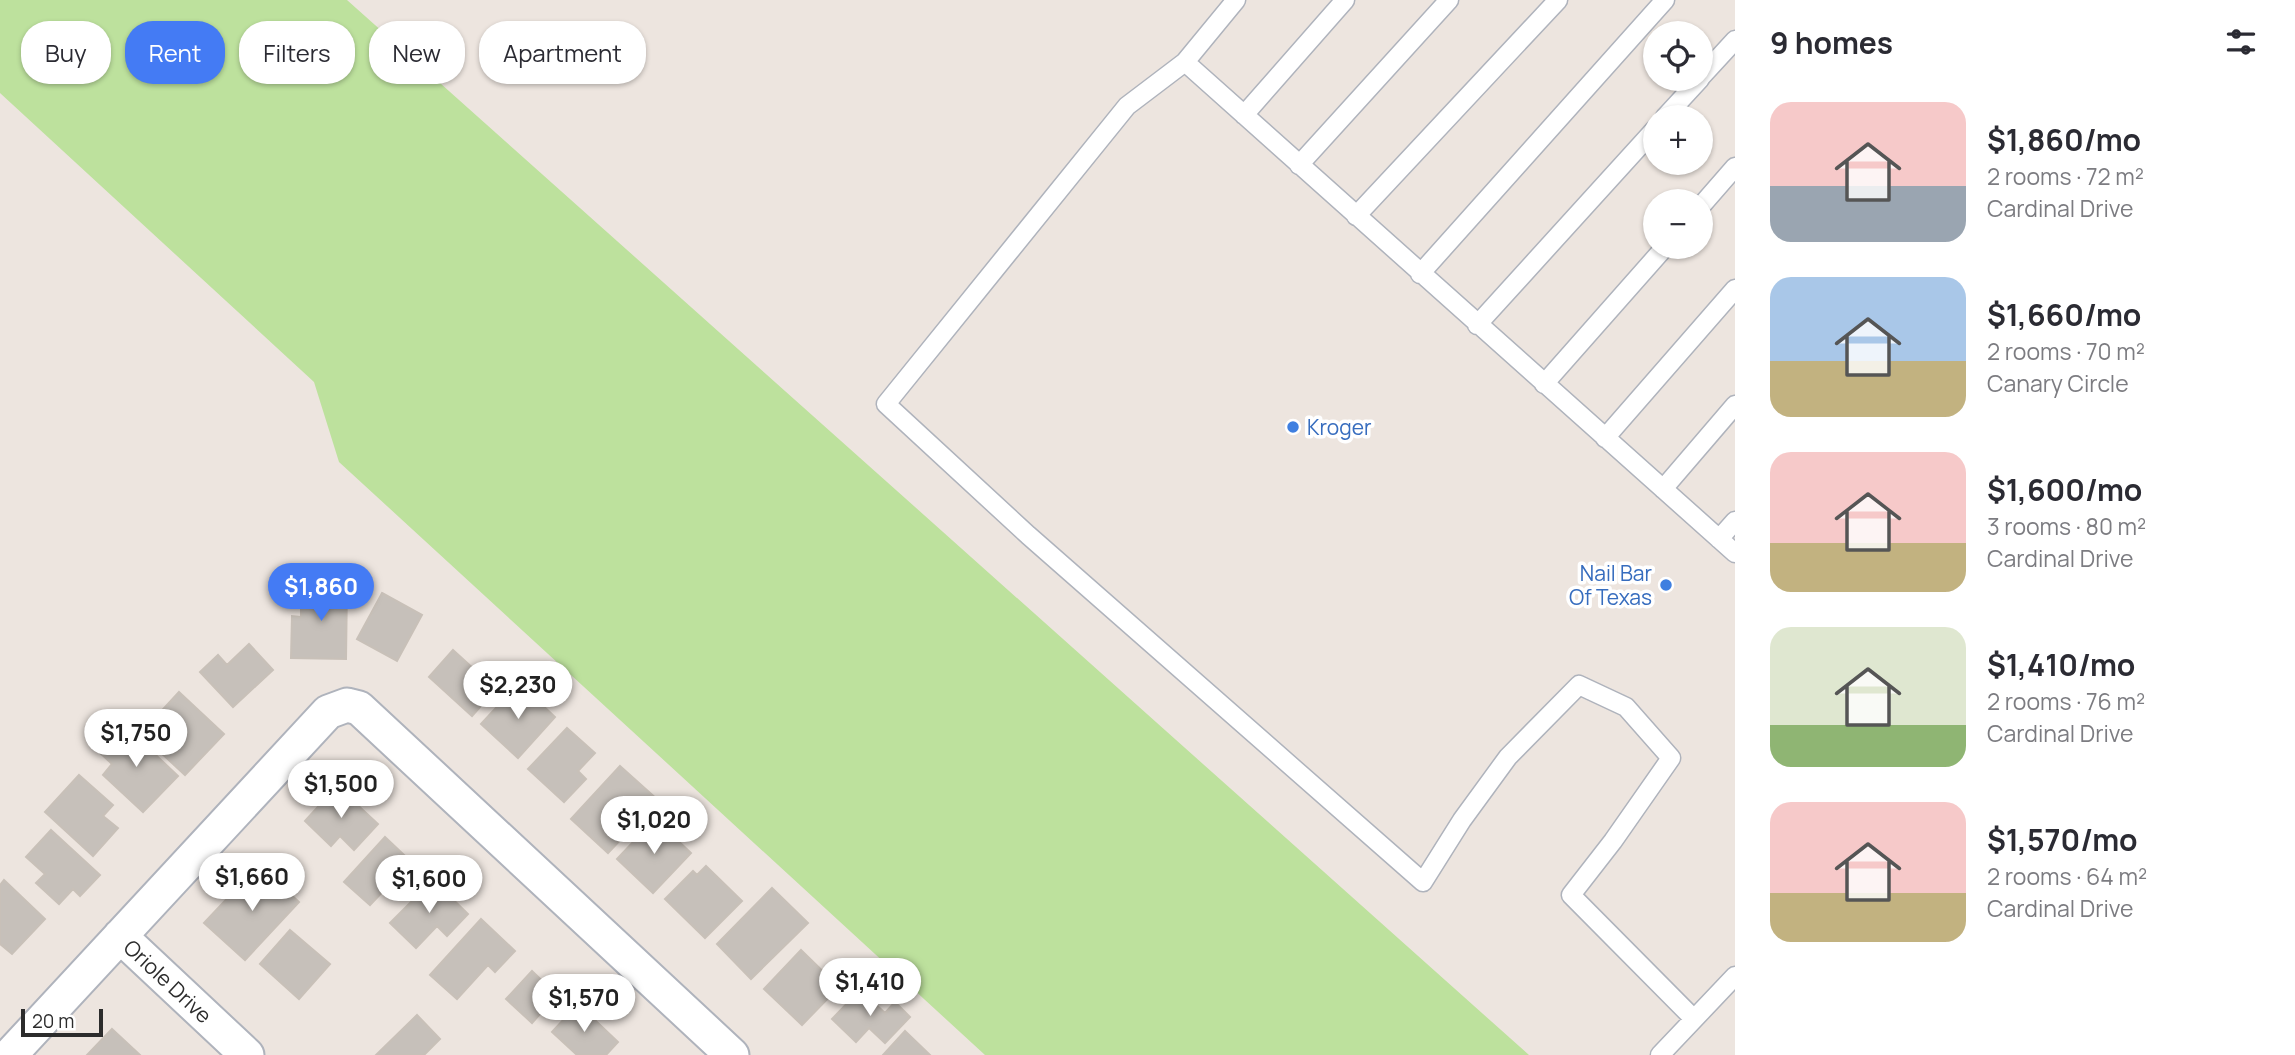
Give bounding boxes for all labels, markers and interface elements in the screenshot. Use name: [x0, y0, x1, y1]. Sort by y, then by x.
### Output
chip: Buy: [21, 21, 111, 84]
chip: Rent: [125, 21, 225, 84]
chip: Filters: [239, 21, 355, 84]
chip: New: [369, 21, 465, 84]
chip: Apartment: [479, 21, 646, 84]
map controls: [1643, 21, 1713, 259]
button: locate: [1643, 21, 1713, 91]
text: 9 homes: [1770, 22, 1893, 63]
icon: filters: [2222, 23, 2260, 61]
button: +: [1643, 105, 1713, 175]
text: $1,860/mo: [1987, 119, 2141, 160]
icon: home: [1826, 130, 1910, 214]
text: 2 rooms · 72 m²: [1987, 160, 2144, 192]
button: −: [1643, 189, 1713, 259]
text: Cardinal Drive: [1987, 192, 2133, 224]
text: $1,660/mo: [1987, 294, 2141, 335]
icon: home: [1826, 305, 1910, 389]
text: 2 rooms · 70 m²: [1987, 335, 2145, 367]
text: Canary Circle: [1987, 367, 2129, 399]
place label: Kroger: [1307, 413, 1372, 441]
marker: Kroger: [1285, 419, 1301, 435]
text: $1,600/mo: [1987, 469, 2142, 510]
icon: home: [1826, 480, 1910, 564]
text: 3 rooms · 80 m²: [1987, 510, 2146, 542]
text: Cardinal Drive: [1987, 542, 2133, 574]
place label: Nail Bar Of Texas: [1569, 559, 1652, 611]
pin: $1,860: [264, 564, 378, 623]
text: $1,860: [284, 570, 358, 602]
marker: Nail Bar Of Texas: [1658, 577, 1674, 593]
text: $1,410/mo: [1987, 644, 2135, 685]
icon: home: [1826, 655, 1910, 739]
pin: $2,230: [461, 662, 575, 721]
text: $2,230: [479, 668, 557, 700]
text: 2 rooms · 76 m²: [1987, 685, 2145, 717]
pin: $1,750: [79, 710, 193, 769]
text: $1,750: [100, 716, 172, 748]
text: Cardinal Drive: [1987, 717, 2133, 749]
pin: $1,500: [284, 760, 398, 820]
text: $1,500: [304, 767, 378, 799]
pin: $1,020: [597, 796, 711, 856]
text: $1,020: [617, 803, 691, 835]
text: $1,570/mo: [1987, 819, 2138, 860]
icon: home: [1826, 830, 1910, 914]
pin: $1,660: [195, 853, 309, 913]
pin: $1,600: [372, 856, 486, 915]
text: $1,660: [215, 860, 289, 892]
text: 2 rooms · 64 m²: [1987, 860, 2147, 892]
text: $1,600: [391, 862, 467, 894]
text: Cardinal Drive: [1987, 892, 2133, 924]
street label: Oriole Drive: [118, 933, 218, 1029]
pin: $1,410: [813, 958, 927, 1018]
text: $1,410: [835, 965, 905, 997]
pin: $1,570: [527, 974, 641, 1034]
text: $1,570: [548, 981, 620, 1013]
scale bar: [21, 1006, 103, 1038]
text: 20 m: [32, 1008, 74, 1034]

